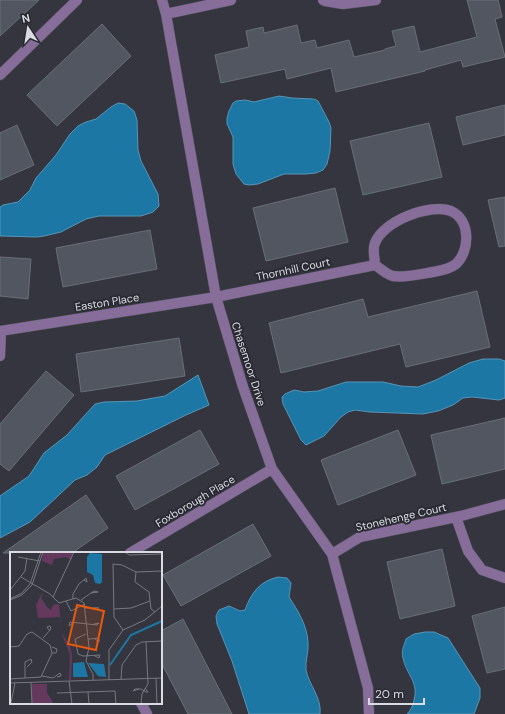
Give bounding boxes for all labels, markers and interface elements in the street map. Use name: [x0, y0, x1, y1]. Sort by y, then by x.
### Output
north arrow: [8, 8, 48, 48]
text: N: [21, 11, 31, 26]
street label: Thornhill Court: [255, 254, 331, 284]
street label: Easton Place: [74, 290, 140, 314]
street label: Chasemoor Drive: [229, 320, 269, 408]
street label: Foxborough Place: [153, 472, 237, 530]
street label: Stonehenge Court: [354, 500, 448, 534]
inset map: [10, 552, 162, 704]
scale bar: [369, 680, 424, 706]
text: 20 m: [375, 686, 404, 702]

